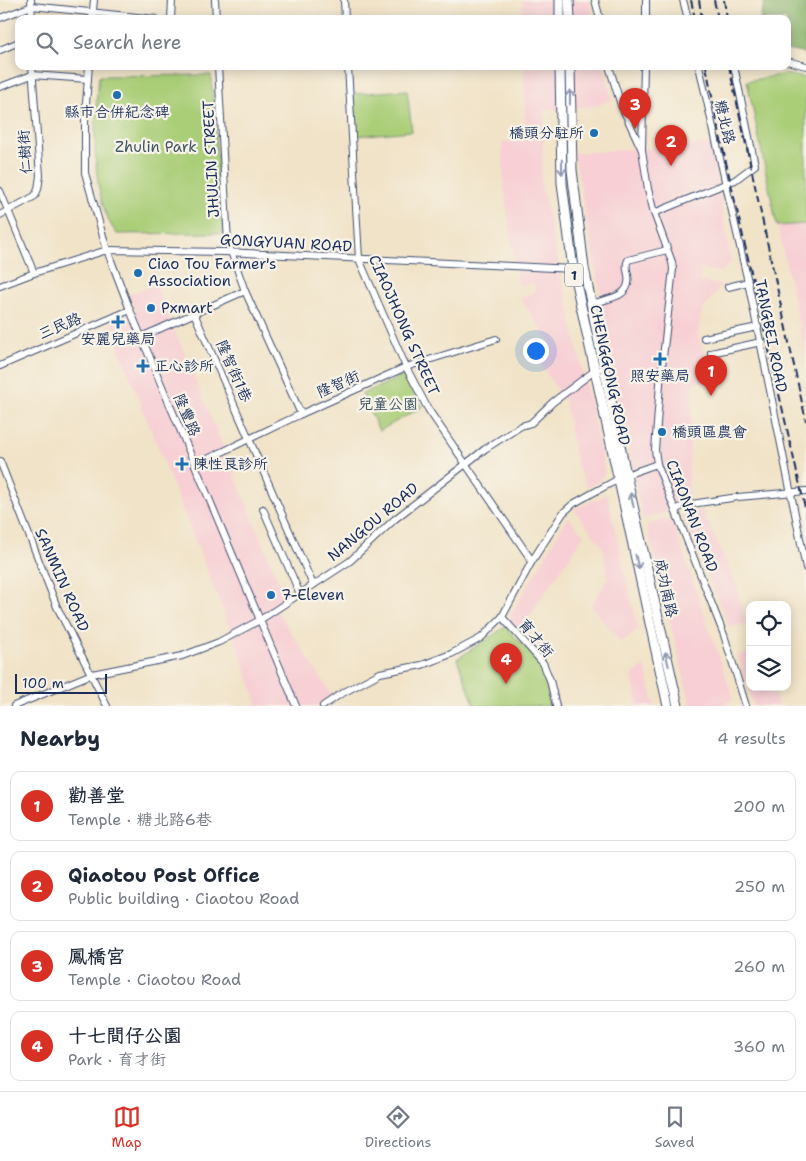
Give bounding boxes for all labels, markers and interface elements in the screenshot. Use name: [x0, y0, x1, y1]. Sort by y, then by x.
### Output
search box: [15, 15, 791, 70]
icon: search: [33, 29, 61, 57]
text: Search here: [73, 30, 182, 55]
pin: 3: [619, 88, 651, 129]
marker: 縣市合併紀念碑: [111, 89, 123, 101]
one-way arrow: [565, 89, 575, 106]
street label: 糖北路: [710, 98, 740, 146]
street label: JHULIN STREET: [198, 100, 224, 218]
place label: 縣市合併紀念碑: [64, 102, 170, 122]
place label: 橋頭分駐所: [509, 123, 584, 143]
pin: 2: [655, 125, 687, 166]
marker: 橋頭分駐所: [588, 127, 600, 139]
street label: 仁樹街: [13, 129, 37, 175]
park label: Zhulin Park: [115, 137, 197, 157]
one-way arrow: [557, 159, 567, 175]
street label: GONGYUAN ROAD: [219, 230, 353, 256]
street label: CIAOJHONG STREET: [364, 252, 444, 398]
place label: Ciao Tou Farmer's Association: [148, 254, 276, 291]
road number: 1: [565, 264, 583, 286]
marker: Ciao Tou Farmer's Association: [132, 267, 144, 279]
street label: TANGBEI ROAD: [750, 278, 792, 394]
place label: Pxmart: [161, 298, 213, 318]
marker: Pxmart: [145, 302, 157, 314]
street label: CHENGGONG ROAD: [585, 303, 635, 447]
street label: 三民路: [35, 308, 85, 344]
marker: 安麗兒藥局: [112, 316, 124, 328]
place label: 安麗兒藥局: [80, 329, 156, 349]
street label: 隆智街1巷: [211, 337, 257, 405]
your location: [523, 338, 549, 364]
marker: 照安藥局: [654, 353, 666, 365]
pin: 1: [695, 355, 727, 396]
place label: 正心診所: [154, 356, 214, 376]
marker: 正心診所: [136, 359, 150, 373]
street label: 隆智街: [313, 366, 363, 402]
place label: 照安藥局: [630, 366, 690, 386]
street label: 隆豐路: [169, 390, 205, 440]
park label: 兒童公園: [358, 394, 418, 414]
place label: 橋頭區農會: [672, 422, 747, 442]
marker: 橋頭區農會: [656, 426, 668, 438]
place label: 陳性良診所: [193, 454, 268, 474]
marker: 陳性良診所: [175, 457, 189, 471]
street label: CIAONAN ROAD: [661, 457, 723, 575]
street label: NANGOU ROAD: [323, 478, 423, 566]
one-way arrow: [627, 492, 636, 508]
street label: SANMIN ROAD: [30, 525, 94, 635]
one-way arrow: [633, 554, 642, 570]
street label: 成功南路: [650, 557, 682, 619]
place label: 7-Eleven: [281, 585, 344, 605]
marker: 7-Eleven: [265, 589, 277, 601]
map controls: [746, 601, 791, 691]
button: locate: [746, 601, 791, 646]
street label: 育才街: [514, 614, 558, 662]
pin: 4: [490, 643, 522, 684]
button: layers: [746, 646, 791, 691]
one-way arrow: [662, 651, 671, 667]
scale bar: [15, 671, 108, 694]
text: 100 m: [22, 674, 64, 692]
text: Nearby: [20, 725, 100, 753]
text: 4 results: [717, 728, 786, 749]
text: 勸善堂: [68, 783, 125, 808]
text: 1: [33, 796, 41, 817]
text: 200 m: [733, 796, 785, 817]
text: Temple · 糖北路6巷: [68, 809, 212, 830]
text: Qiaotou Post Office: [68, 863, 260, 888]
text: 2: [31, 876, 43, 897]
text: 250 m: [734, 876, 785, 897]
text: Public building · Ciaotou Road: [68, 888, 299, 909]
text: 鳳橋宮: [68, 944, 125, 969]
text: 3: [31, 956, 43, 977]
text: 260 m: [733, 956, 785, 977]
text: Temple · Ciaotou Road: [68, 969, 241, 990]
text: 十七間仔公園: [68, 1023, 182, 1048]
text: 4: [31, 1036, 43, 1057]
text: 360 m: [733, 1036, 785, 1057]
text: Park · 育才街: [68, 1049, 166, 1070]
tab: Map: [112, 1103, 142, 1151]
tab: Directions: [365, 1103, 431, 1151]
tab: Saved: [655, 1103, 694, 1151]

